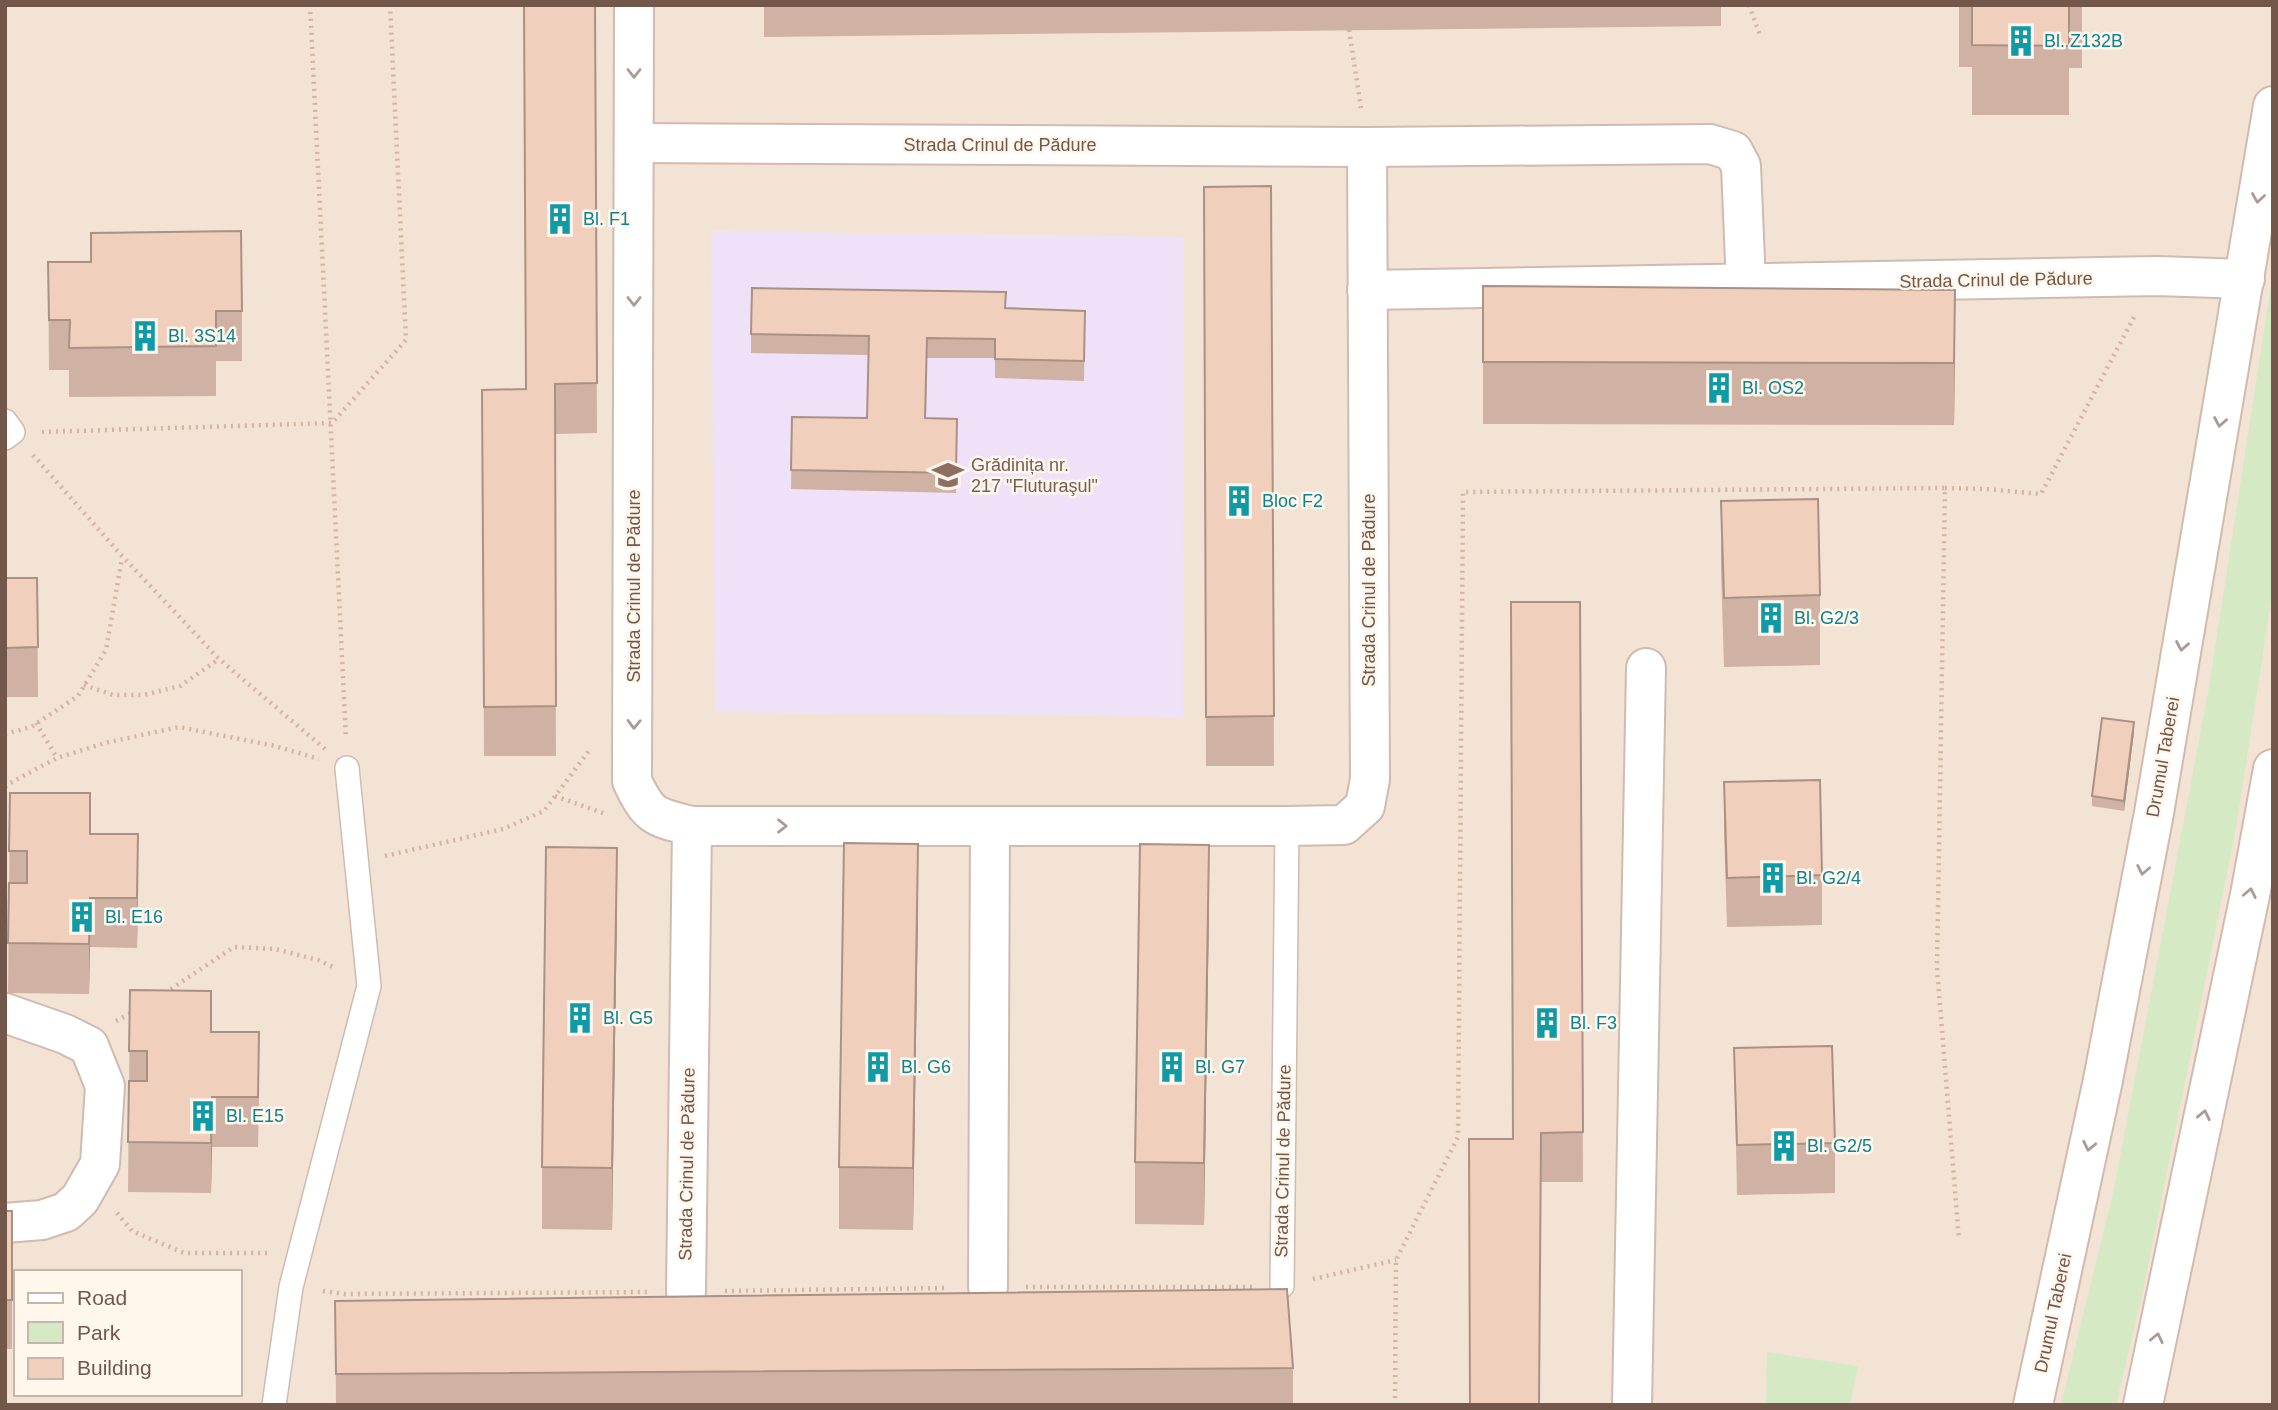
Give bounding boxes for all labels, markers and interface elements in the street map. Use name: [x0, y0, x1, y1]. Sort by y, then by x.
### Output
building icon: Bl. Z132B: [2004, 24, 2038, 58]
place label: Bl. Z132B: [2044, 31, 2123, 51]
one-way arrow: [626, 69, 642, 79]
street label: Strada Crinul de Pădure: [903, 135, 1097, 155]
one-way arrow: [2251, 192, 2266, 204]
building icon: Bl. F1: [543, 202, 577, 236]
place label: Bl. F1: [583, 209, 630, 229]
street label: Strada Crinul de Pădure: [1899, 268, 2093, 292]
one-way arrow: [626, 296, 642, 307]
building icon: Bl. 3S14: [128, 319, 162, 353]
place label: Bl. 3S14: [168, 326, 236, 346]
building icon: Bl. OS2: [1702, 371, 1736, 405]
place label: Bl. OS2: [1742, 378, 1804, 398]
one-way arrow: [2213, 416, 2228, 428]
place label: Grădinița nr. 217 "Fluturaşul": [971, 455, 1098, 496]
school or university icon: Grădinița nr. 217 "Fluturaşul": [931, 458, 965, 492]
building icon: Bloc F2: [1222, 484, 1256, 518]
street label: Strada Crinul de Pădure: [624, 489, 644, 683]
place label: Bloc F2: [1262, 491, 1323, 511]
street label: Strada Crinul de Pădure: [1359, 493, 1379, 687]
building icon: Bl. G2/3: [1754, 601, 1788, 635]
place label: Bl. G2/3: [1794, 608, 1859, 628]
one-way arrow: [2175, 640, 2190, 652]
street label: Drumul Taberei: [2143, 695, 2183, 819]
one-way arrow: [626, 719, 641, 730]
one-way arrow: [778, 818, 788, 834]
building icon: Bl. G2/4: [1756, 861, 1790, 895]
one-way arrow: [2136, 864, 2151, 876]
place label: Bl. G2/4: [1796, 868, 1861, 888]
one-way arrow: [2242, 887, 2257, 899]
building icon: Bl. E16: [65, 900, 99, 934]
place label: Bl. E16: [105, 907, 163, 927]
building icon: Bl. G5: [563, 1001, 597, 1035]
building icon: Bl. F3: [1530, 1006, 1564, 1040]
place label: Bl. G5: [603, 1008, 653, 1028]
place label: Bl. F3: [1570, 1013, 1617, 1033]
building icon: Bl. G6: [861, 1050, 895, 1084]
building icon: Bl. G7: [1155, 1050, 1189, 1084]
place label: Bl. G6: [901, 1057, 951, 1077]
place label: Bl. G7: [1195, 1057, 1245, 1077]
street label: Strada Crinul de Pădure: [1271, 1064, 1295, 1258]
street label: Strada Crinul de Pădure: [675, 1067, 699, 1261]
building icon: Bl. E15: [186, 1099, 220, 1133]
place label: Bl. E15: [226, 1106, 284, 1126]
one-way arrow: [2196, 1109, 2211, 1121]
building icon: Bl. G2/5: [1767, 1129, 1801, 1163]
place label: Bl. G2/5: [1807, 1136, 1872, 1156]
one-way arrow: [2082, 1140, 2097, 1152]
street label: Drumul Taberei: [2031, 1251, 2075, 1375]
legend: [14, 1270, 242, 1396]
text: Road: [77, 1286, 127, 1309]
text: Park: [77, 1321, 121, 1344]
one-way arrow: [2149, 1332, 2164, 1344]
text: Building: [77, 1356, 152, 1379]

